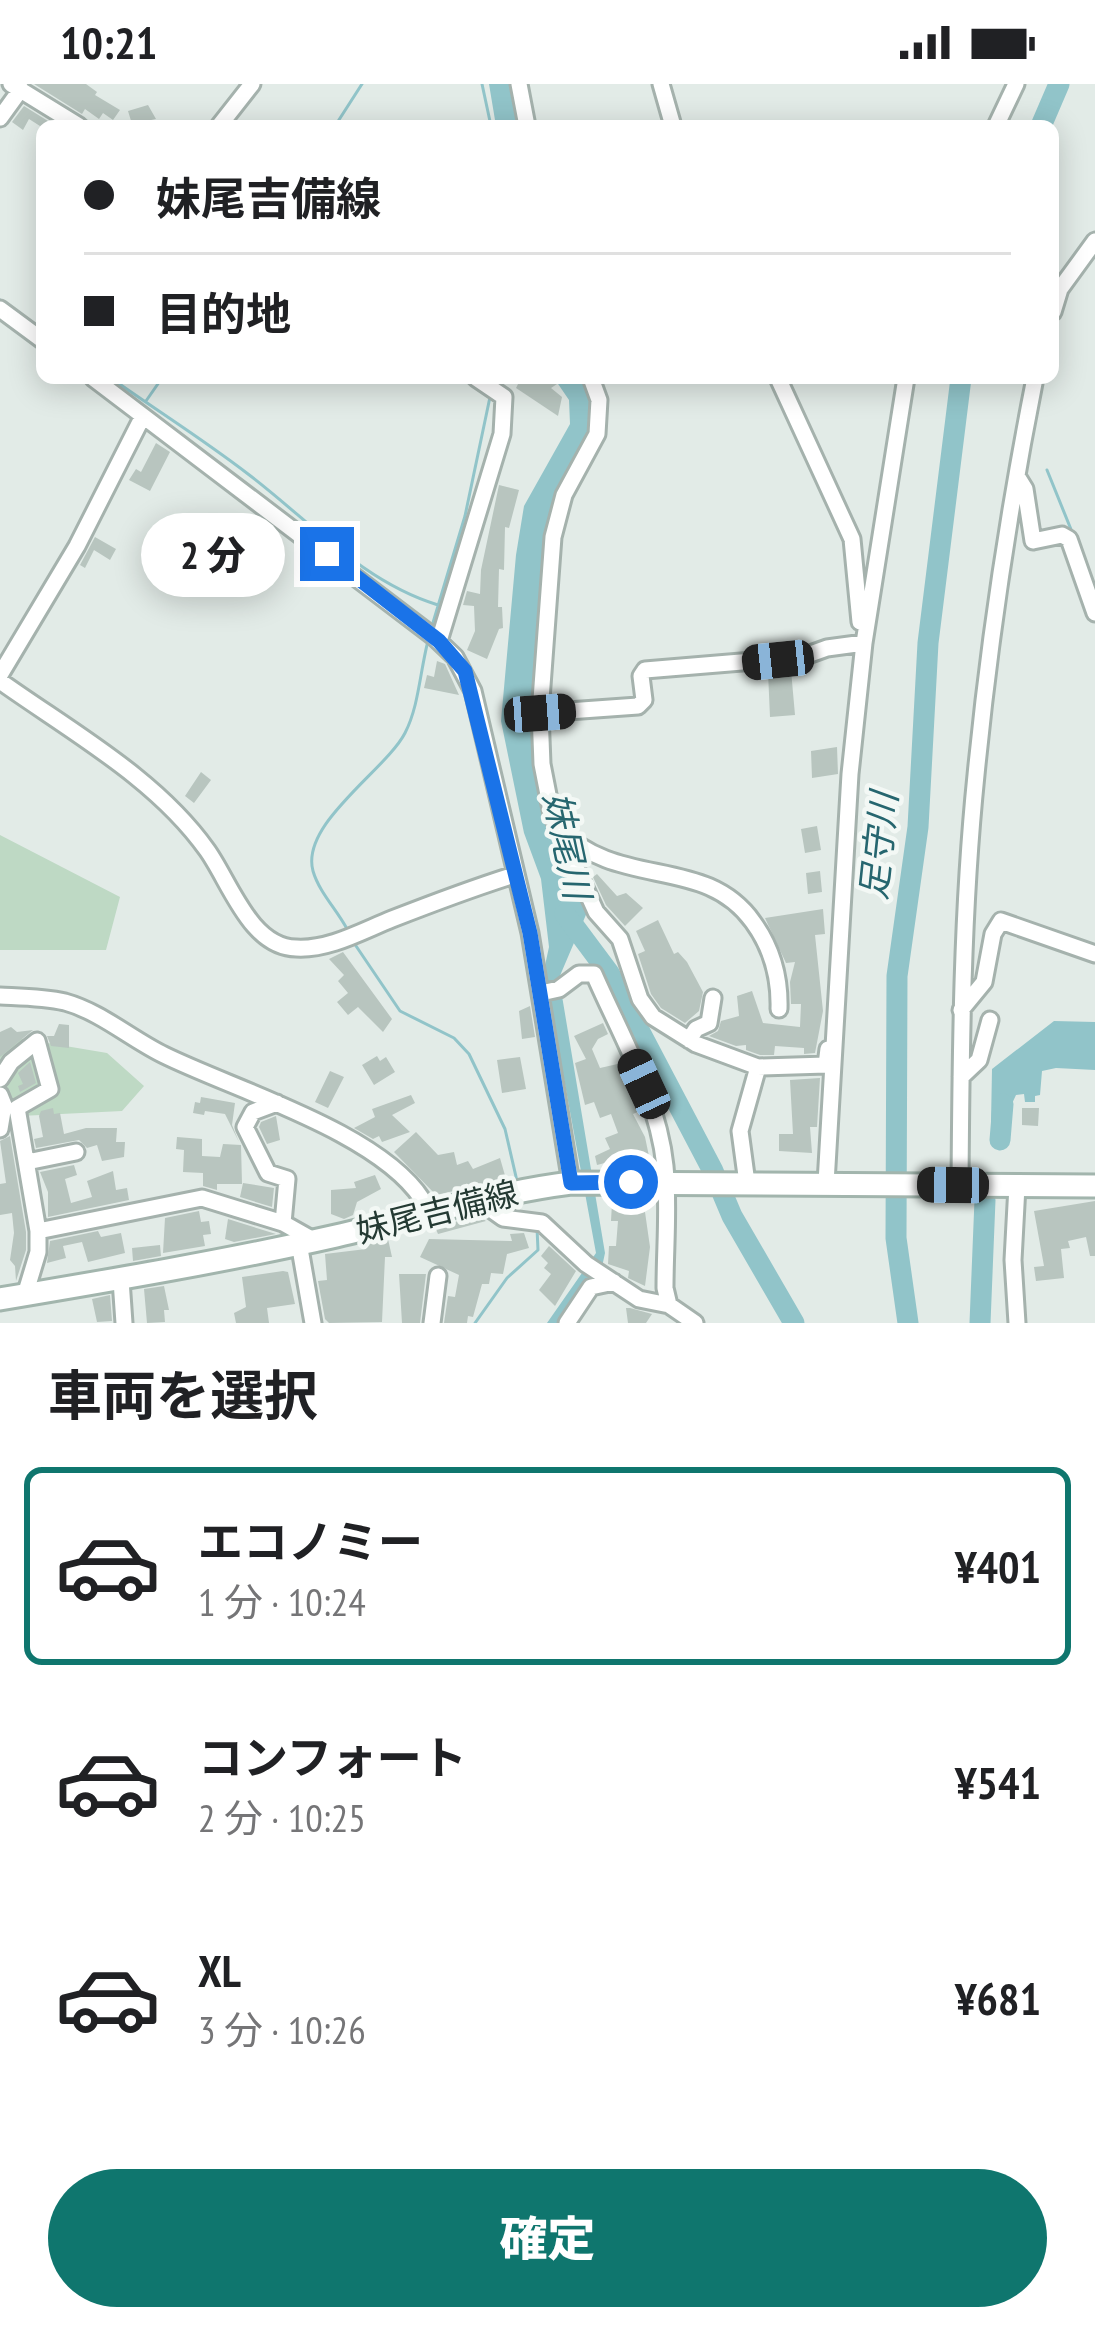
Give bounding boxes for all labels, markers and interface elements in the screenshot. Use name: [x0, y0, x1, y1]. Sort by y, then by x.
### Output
text: 10:21: [60, 13, 157, 71]
text: 妹尾吉備線: [156, 169, 381, 227]
text: 目的地: [156, 284, 291, 342]
callout: 2 分: [141, 512, 285, 596]
route end: [300, 527, 354, 581]
text: 2 分: [180, 529, 246, 580]
car: [740, 638, 816, 682]
car: [503, 693, 577, 733]
water label: 足守川: [849, 786, 907, 902]
water label: 妹尾川: [534, 787, 603, 907]
car: [612, 1044, 676, 1124]
route start: [604, 1155, 658, 1209]
car: [917, 1166, 989, 1204]
street label: 妹尾吉備線: [352, 1170, 522, 1252]
text: 車両を選択: [48, 1360, 318, 1430]
icon: car: [54, 1512, 162, 1620]
text: エコノミー: [198, 1512, 423, 1570]
text: ¥401: [955, 1537, 1041, 1595]
text: 1 分 · 10:24: [198, 1576, 366, 1627]
icon: car: [54, 1728, 162, 1836]
text: コンフォート: [198, 1728, 467, 1786]
text: ¥541: [955, 1753, 1041, 1811]
text: 2 分 · 10:25: [198, 1792, 366, 1843]
text: XL: [198, 1941, 241, 1999]
icon: car: [54, 1944, 162, 2052]
text: ¥681: [955, 1969, 1041, 2027]
text: 3 分 · 10:26: [198, 2004, 366, 2055]
button: 確定: [48, 2169, 1047, 2307]

